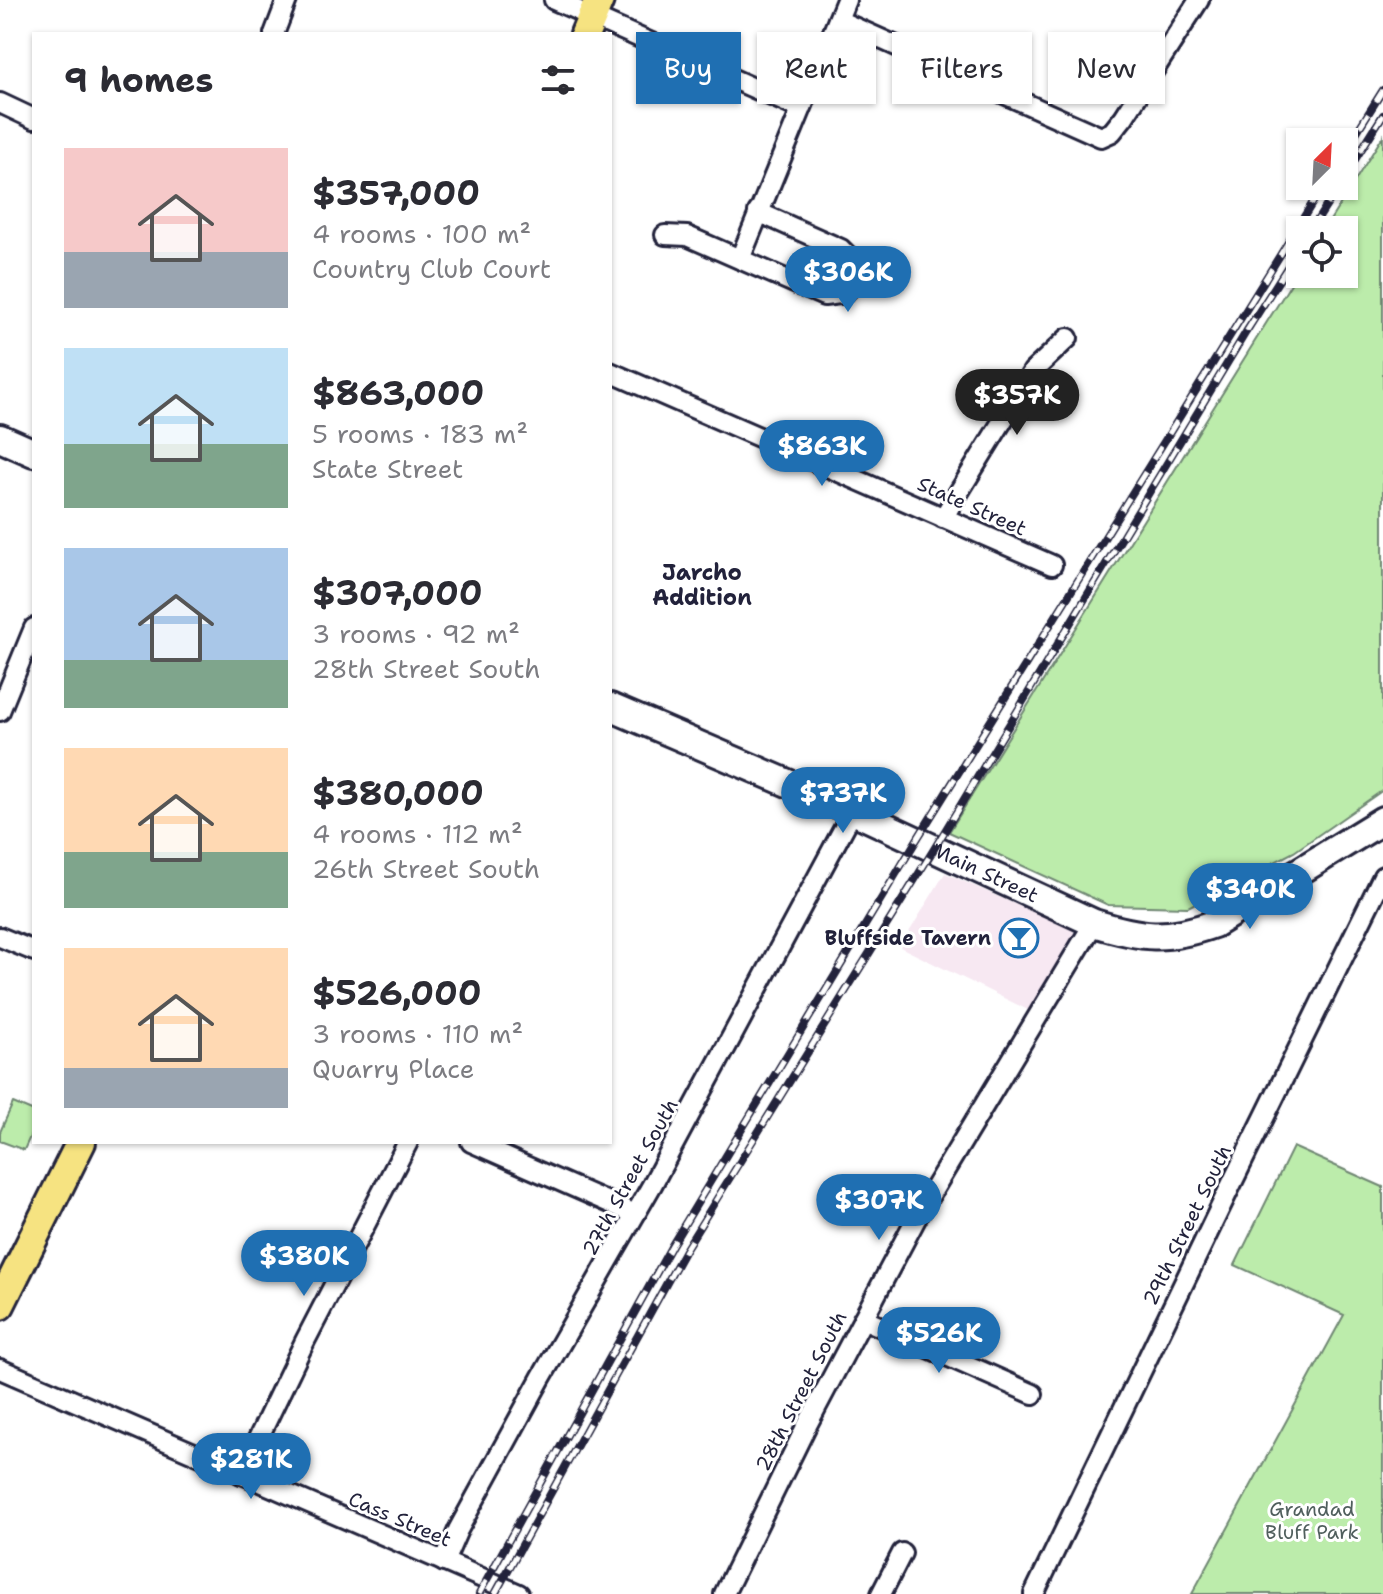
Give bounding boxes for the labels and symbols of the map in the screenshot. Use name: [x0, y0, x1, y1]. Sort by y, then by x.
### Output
north arrow: [1286, 128, 1358, 200]
pin: $306K: [792, 246, 904, 314]
pin: $357K: [961, 369, 1073, 437]
pin: $863K: [766, 420, 878, 488]
street label: State Street: [913, 470, 1031, 542]
district label: Jarcho Addition: [652, 558, 752, 612]
pin: $737K: [787, 767, 899, 835]
street label: Main Street: [928, 836, 1043, 908]
pin: $340K: [1194, 863, 1306, 931]
bar icon: Bluffside Tavern: [998, 917, 1040, 959]
place label: Bluffside Tavern: [825, 925, 991, 951]
street label: 27th Street South: [576, 1094, 684, 1260]
street label: 29th Street South: [1137, 1141, 1237, 1309]
pin: $307K: [823, 1174, 935, 1242]
pin: $380K: [248, 1230, 360, 1298]
street label: 28th Street South: [750, 1307, 852, 1475]
pin: $526K: [883, 1307, 995, 1375]
pin: $281K: [195, 1433, 307, 1501]
street label: Cass Street: [345, 1486, 455, 1552]
park label: Grandad Bluff Park: [1265, 1496, 1359, 1545]

